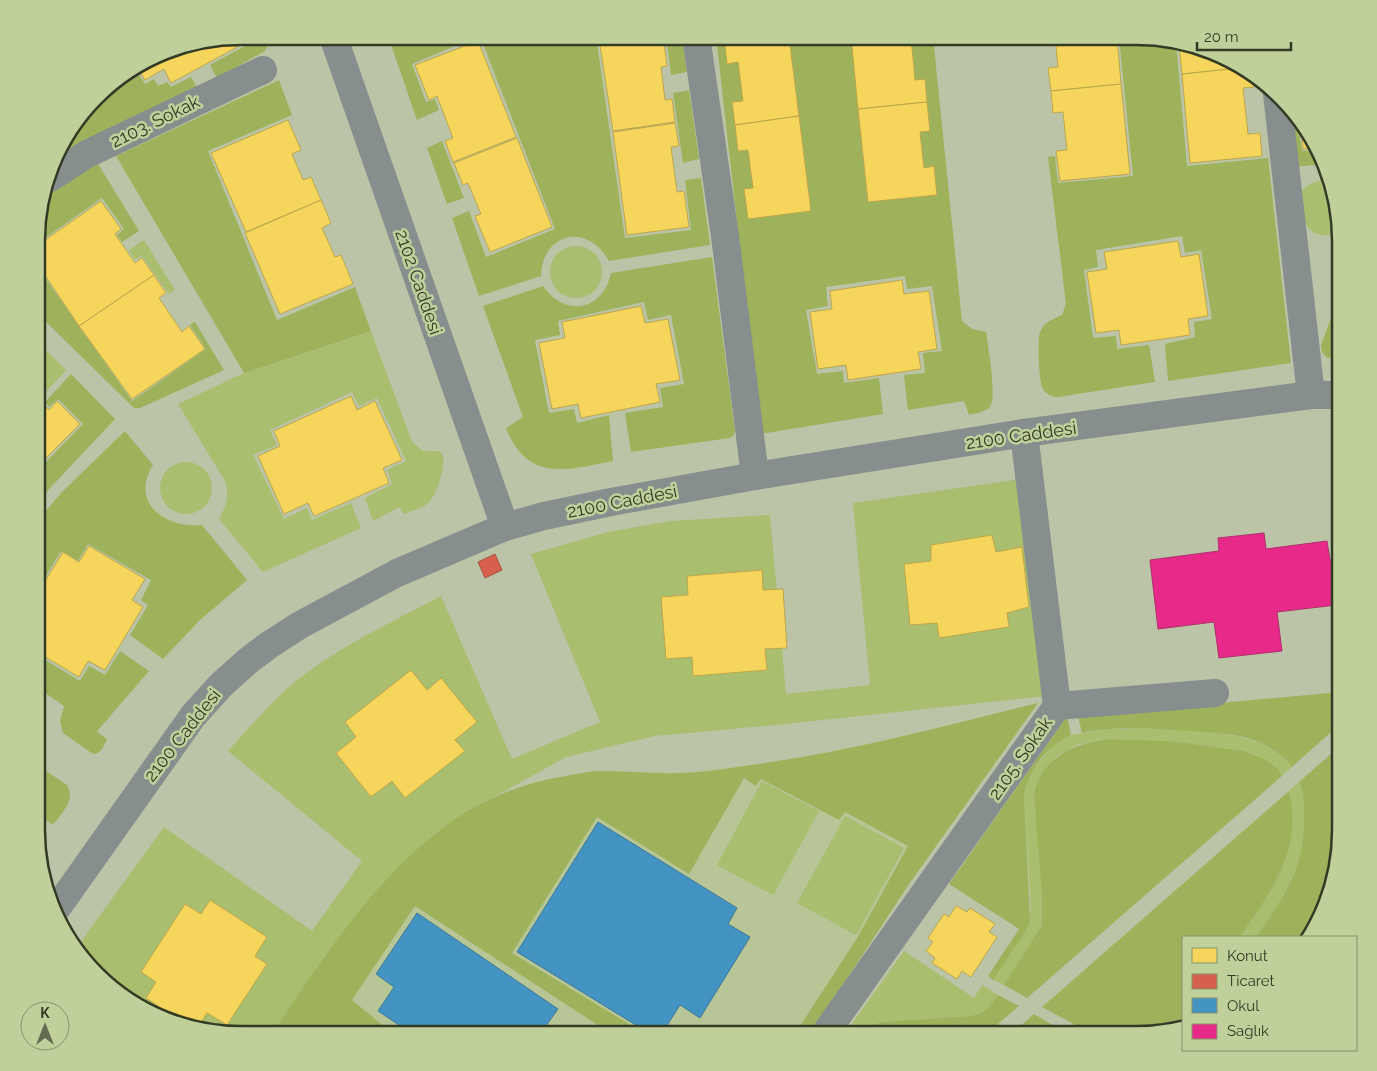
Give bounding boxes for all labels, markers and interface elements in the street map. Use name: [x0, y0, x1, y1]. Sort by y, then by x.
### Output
scale bar: [1197, 20, 1291, 52]
text: 20 m: [1204, 28, 1239, 46]
street label: 2103. Sokak: [107, 90, 203, 152]
street label: 2102 Caddesi: [391, 227, 447, 337]
street label: 2100 Caddesi: [964, 417, 1078, 453]
street label: 2100 Caddesi: [565, 480, 679, 522]
street label: 2100 Caddesi: [139, 685, 225, 785]
street label: 2105. Sokak: [984, 712, 1057, 804]
legend: [1182, 936, 1357, 1051]
text: Konut: [1227, 947, 1268, 965]
text: Ticaret: [1227, 972, 1275, 990]
text: Okul: [1227, 997, 1260, 1015]
north arrow: [20, 1001, 70, 1051]
text: K: [40, 1005, 50, 1021]
text: Sağlık: [1227, 1022, 1269, 1040]

